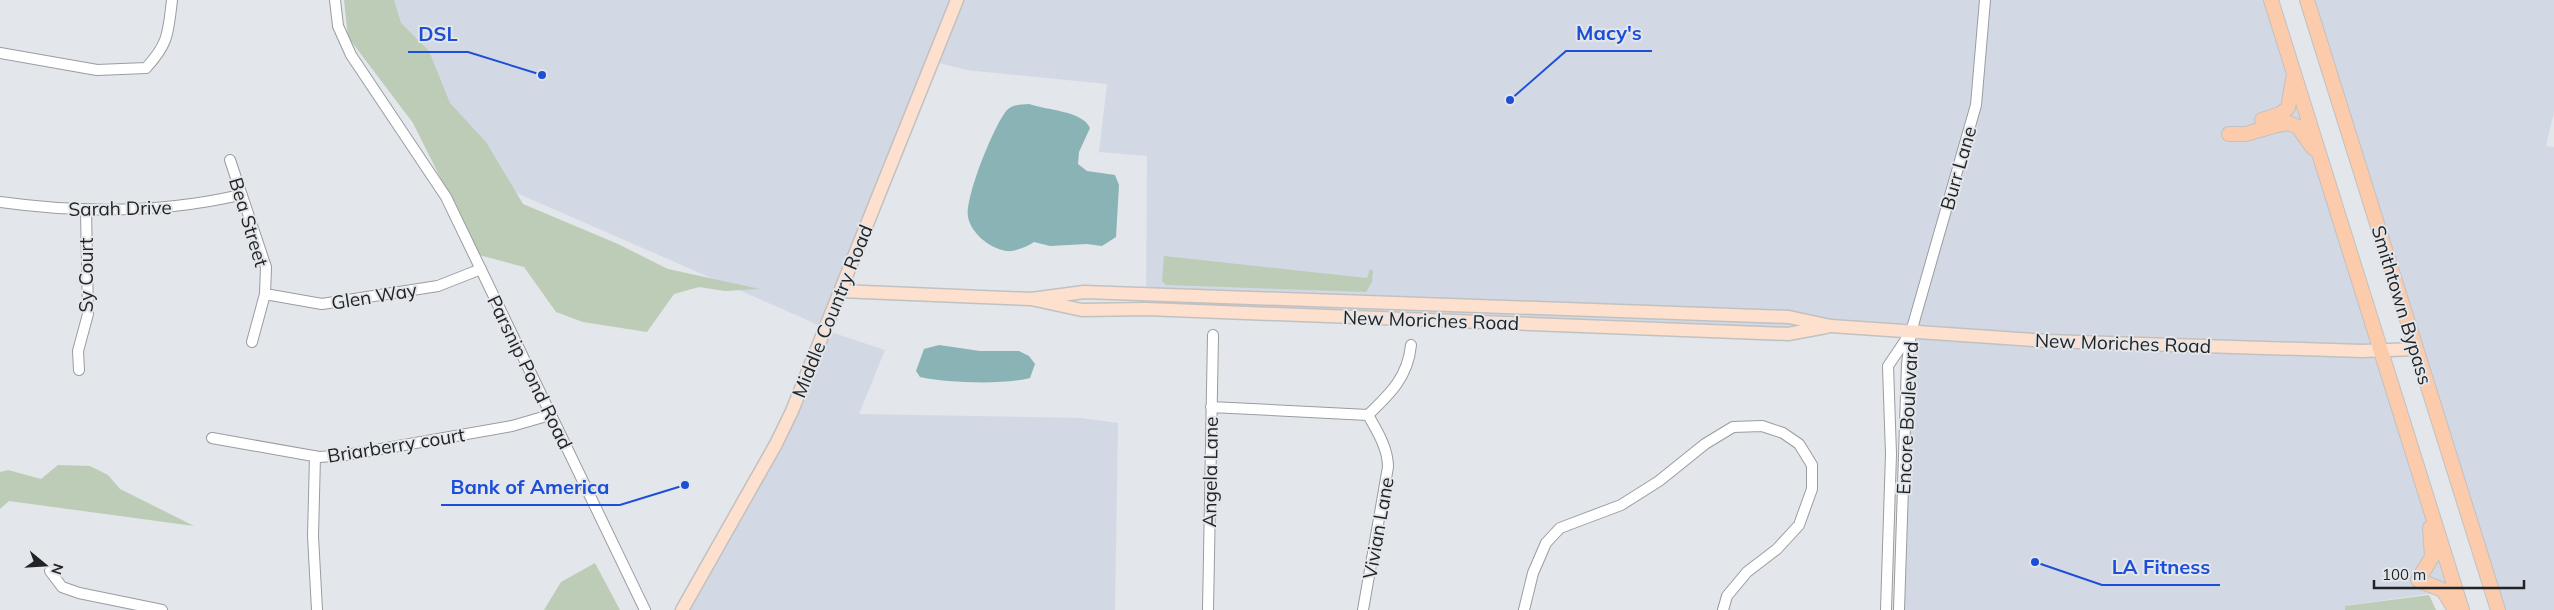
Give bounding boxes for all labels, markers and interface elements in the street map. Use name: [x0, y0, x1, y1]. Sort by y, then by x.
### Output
callout: Macy's: [1566, 16, 1652, 51]
callout: DSL: [408, 17, 468, 52]
text: Macy's: [1576, 20, 1642, 45]
text: DSL: [418, 21, 458, 46]
street label: Burr Lane: [1935, 123, 1981, 213]
street label: Bea Street: [224, 174, 274, 270]
street label: Sarah Drive: [68, 195, 172, 221]
street label: Middle Country Road: [786, 221, 878, 401]
street label: Smithtown Bypass: [2366, 222, 2438, 388]
street label: Sy Court: [74, 237, 98, 312]
street label: Glen Way: [330, 277, 418, 315]
street label: Parsnip Pond Road: [482, 291, 578, 453]
street label: New Moriches Road: [1342, 305, 1520, 335]
street label: New Moriches Road: [2034, 328, 2212, 358]
street label: Encore Boulevard: [1891, 341, 1923, 495]
street label: Angela Lane: [1197, 416, 1223, 528]
street label: Briarberry court: [326, 422, 467, 468]
callout: Bank of America: [441, 470, 620, 505]
text: Bank of America: [451, 474, 609, 499]
street label: Vivian Lane: [1357, 475, 1399, 581]
north arrow: [20, 540, 70, 590]
callout: LA Fitness: [2102, 550, 2220, 585]
text: LA Fitness: [2112, 554, 2210, 579]
scale bar: [2374, 558, 2524, 590]
text: N: [47, 561, 68, 577]
text: 100 m: [2382, 565, 2426, 584]

